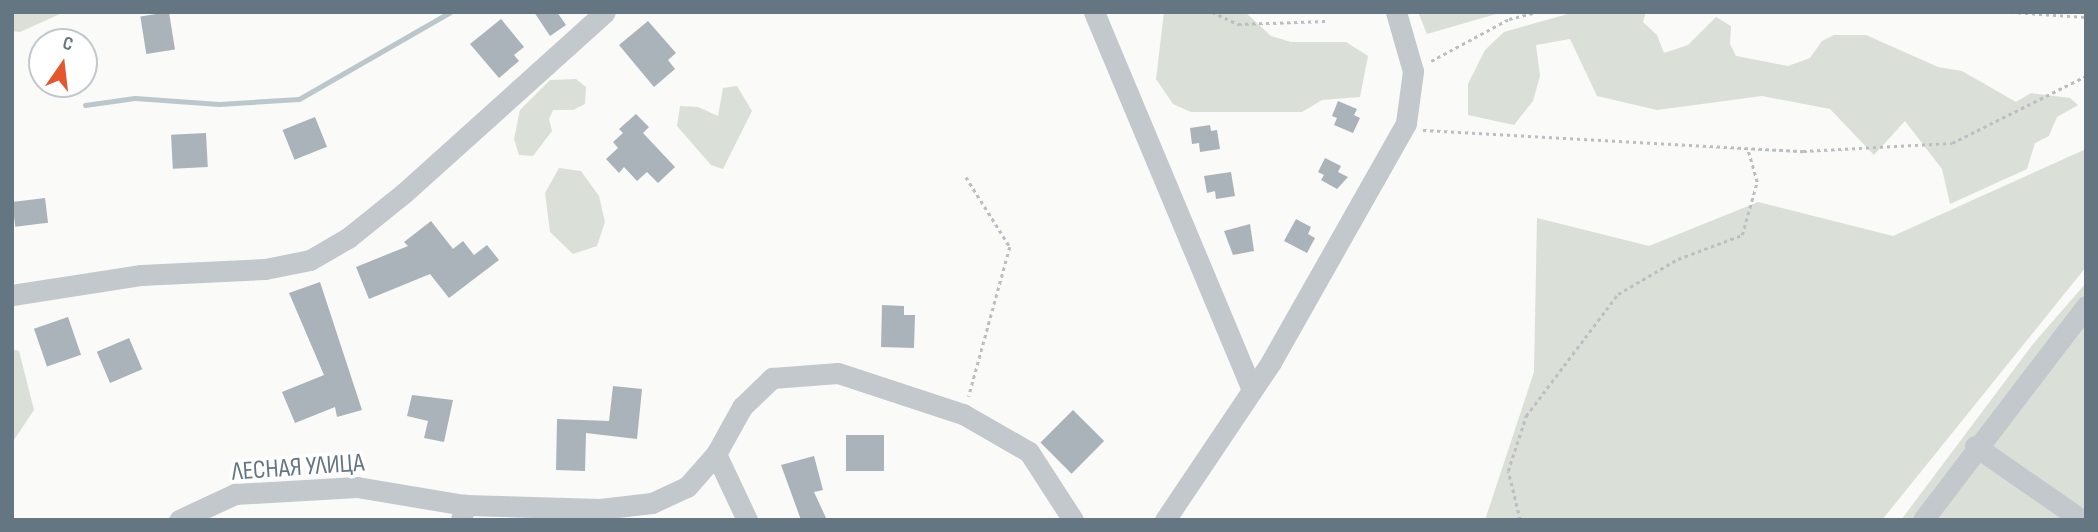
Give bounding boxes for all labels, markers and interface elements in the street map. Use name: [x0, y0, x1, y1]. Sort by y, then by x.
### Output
north arrow: [28, 28, 98, 98]
text: С: [60, 32, 75, 56]
street label: ЛЕСНАЯ УЛИЦА: [231, 448, 365, 488]

